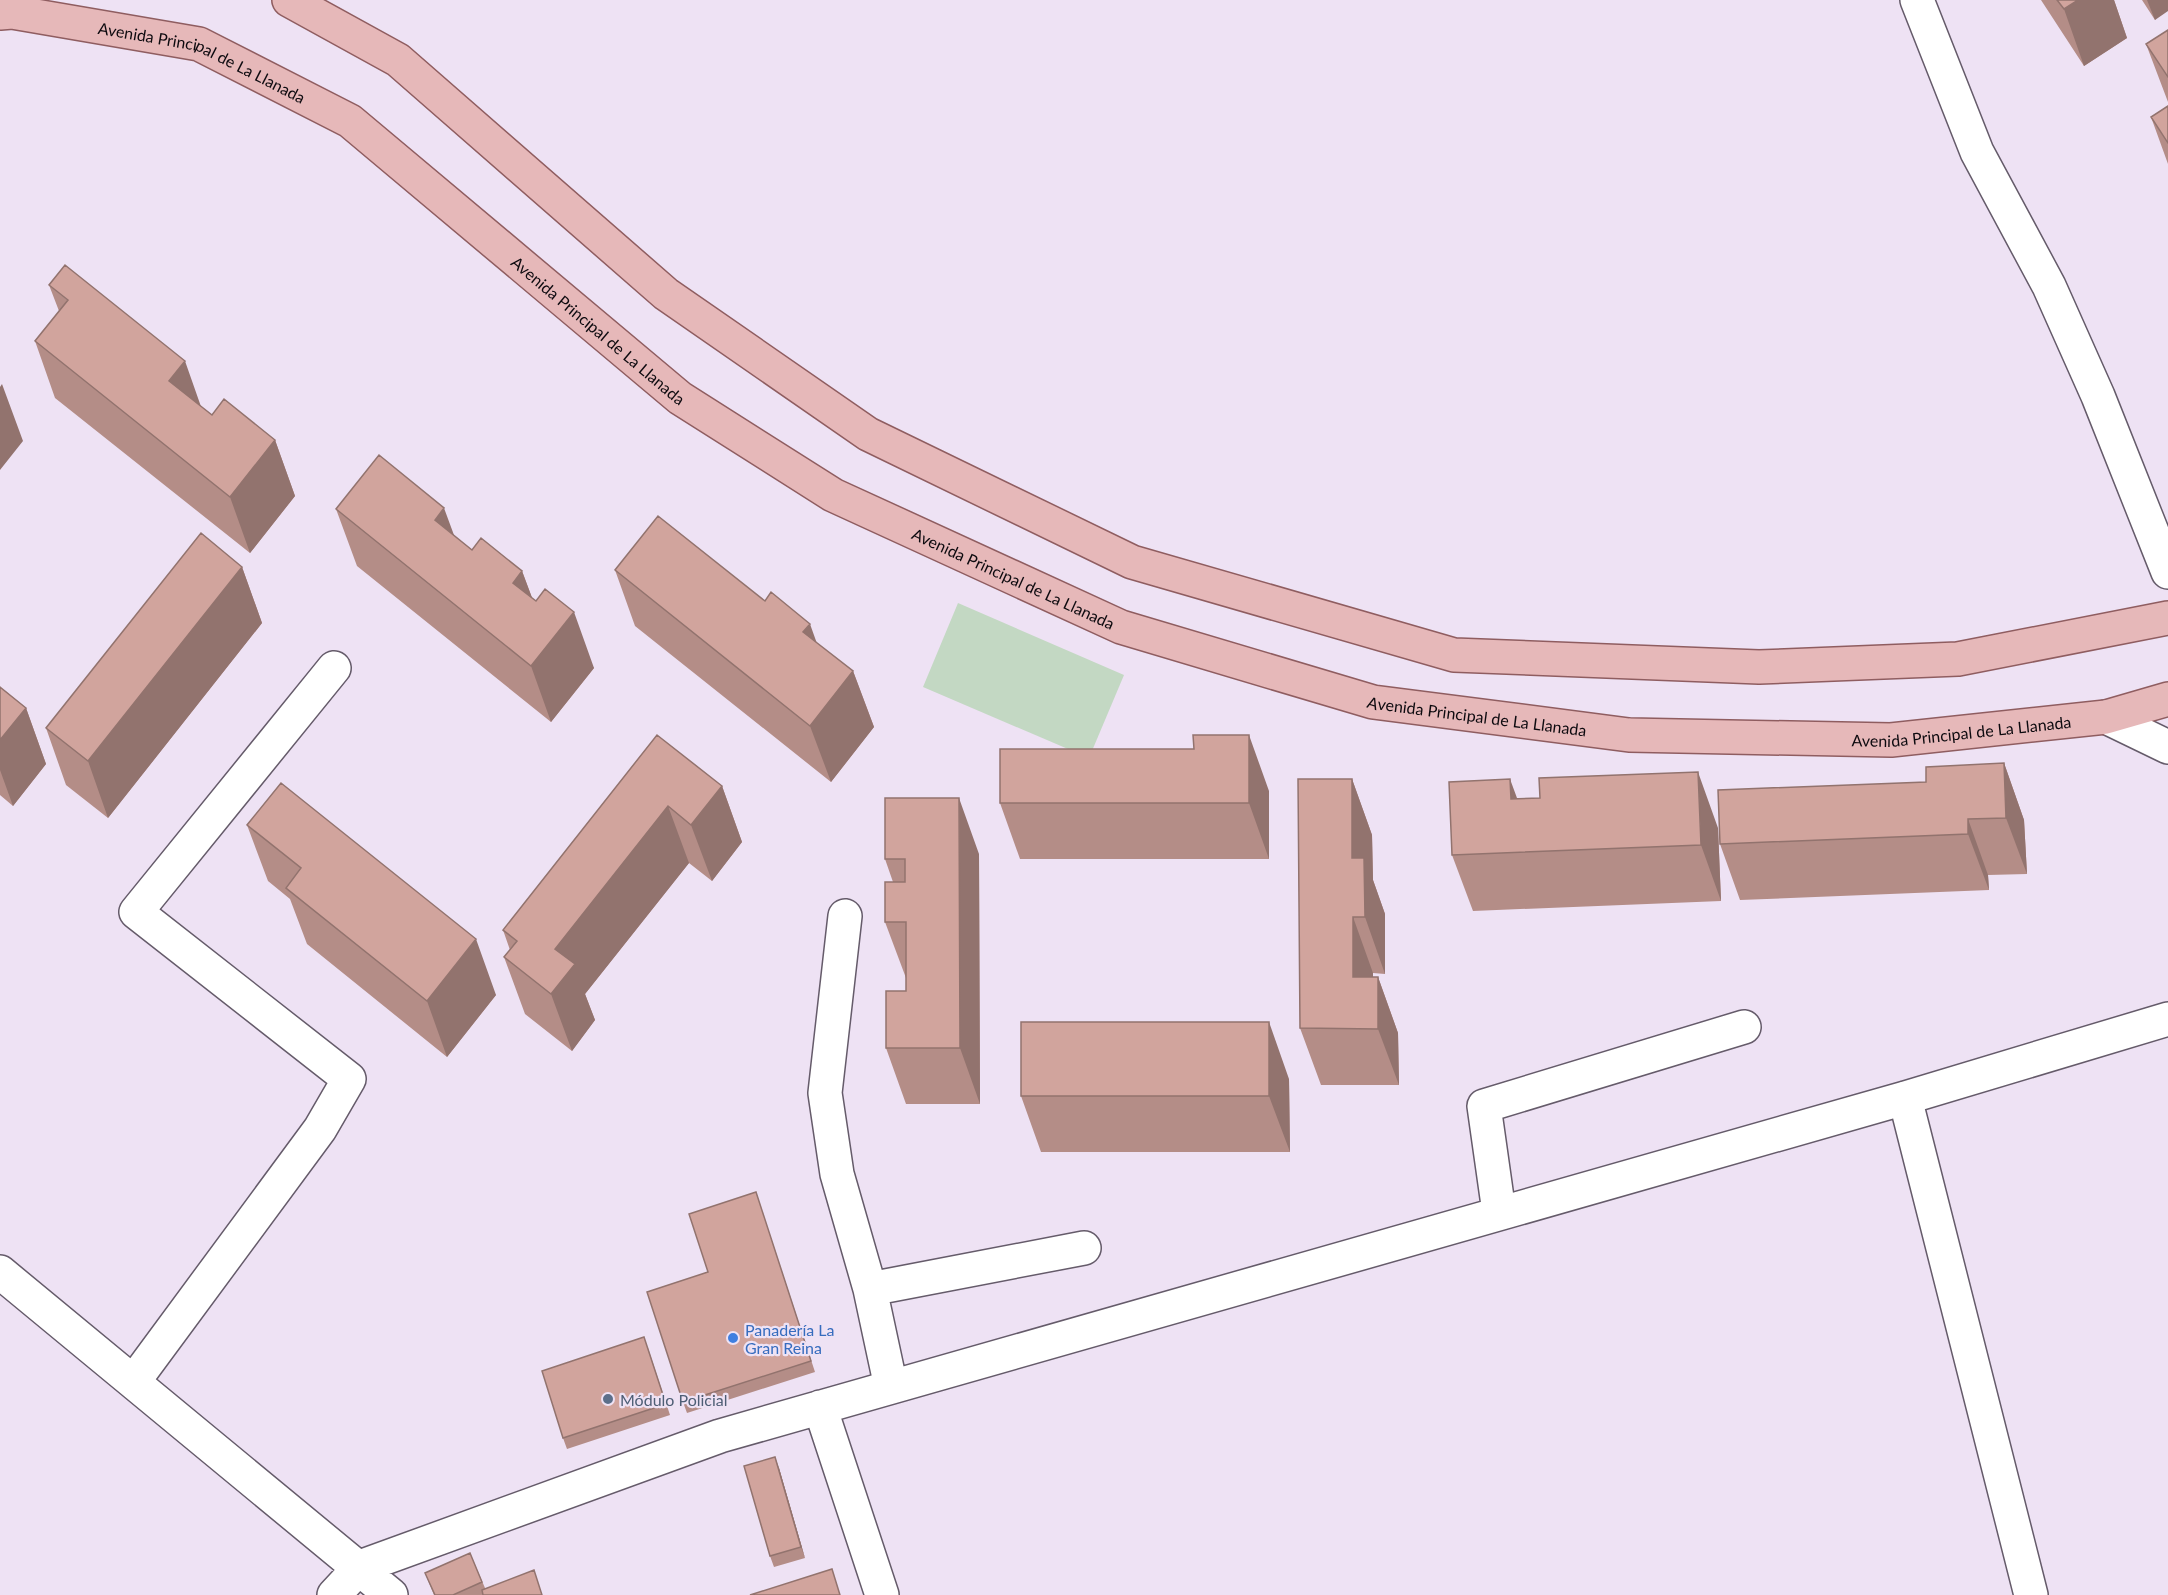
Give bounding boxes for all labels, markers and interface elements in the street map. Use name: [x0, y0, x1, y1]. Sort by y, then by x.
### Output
street label: Avenida Principal de La Llanada: [97, 17, 309, 106]
street label: Avenida Principal de La Llanada: [508, 252, 689, 408]
street label: Avenida Principal de La Llanada: [909, 523, 1118, 632]
street label: Avenida Principal de La Llanada: [1365, 691, 1588, 739]
street label: Avenida Principal de La Llanada: [1851, 711, 2072, 749]
place label: Panadería La Gran Reina: [745, 1320, 834, 1357]
marker: Panadería La Gran Reina: [726, 1331, 740, 1345]
place label: Módulo Policial: [620, 1390, 728, 1409]
marker: Módulo Policial: [601, 1392, 615, 1406]

